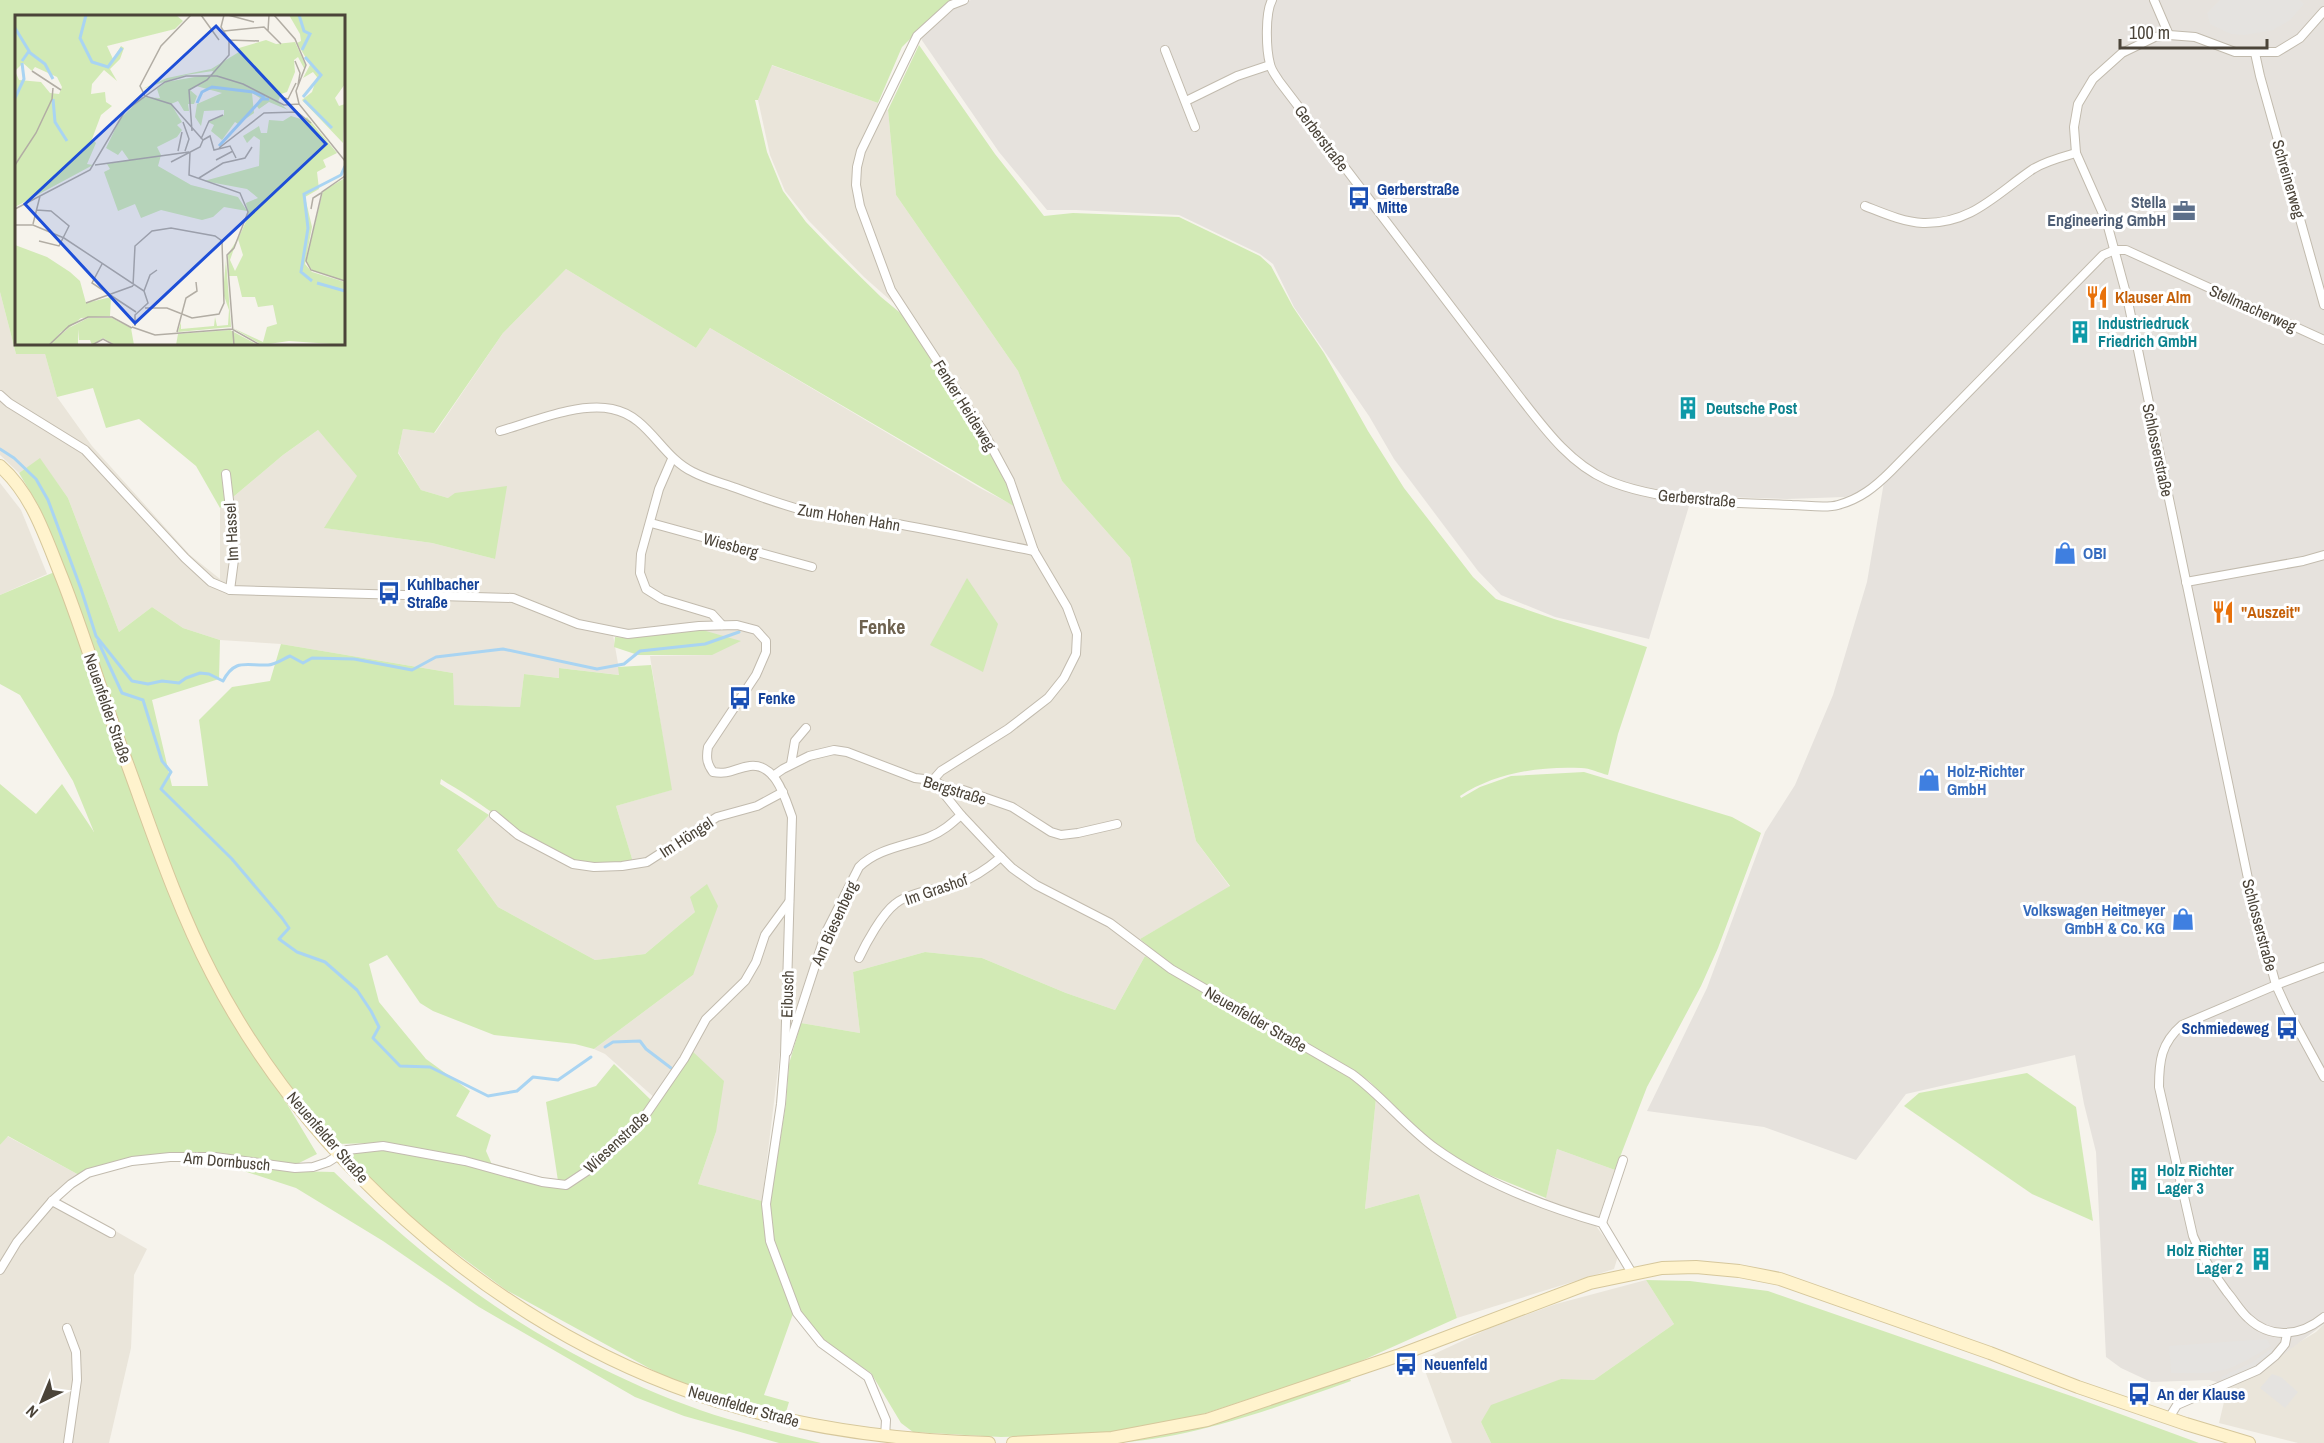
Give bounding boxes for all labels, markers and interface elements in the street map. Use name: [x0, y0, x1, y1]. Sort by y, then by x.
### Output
scale bar: [2120, 12, 2267, 50]
inset map: [15, 15, 345, 345]
text: 100 m: [2129, 20, 2170, 45]
street label: Gerberstraße: [1290, 100, 1354, 176]
street label: Schreinerweg: [2267, 137, 2311, 222]
place label: Gerberstraße Mitte: [1377, 178, 1459, 218]
bus stop icon: Gerberstraße Mitte: [1346, 185, 1372, 211]
place label: Stella Engineering GmbH: [2047, 191, 2167, 231]
office icon: Stella Engineering GmbH: [2171, 198, 2197, 224]
street label: Stellmacherweg: [2206, 279, 2301, 337]
restaurant icon: Klauser Alm: [2084, 284, 2110, 310]
place label: Klauser Alm: [2115, 286, 2191, 308]
place label: Industriedruck Friedrich GmbH: [2098, 312, 2197, 352]
building icon: Industriedruck Friedrich GmbH: [2067, 319, 2093, 345]
street label: Fenker Heideweg: [928, 356, 1002, 455]
building icon: Deutsche Post: [1675, 395, 1701, 421]
place label: Deutsche Post: [1706, 397, 1798, 419]
street label: Schlosserstraße: [2137, 401, 2179, 499]
street label: Gerberstraße: [1657, 484, 1737, 512]
street label: Zum Hohen Hahn: [796, 498, 902, 536]
street label: Im Hassel: [218, 502, 244, 562]
street label: Wiesberg: [701, 527, 762, 563]
shop icon: OBI: [2052, 540, 2078, 566]
place label: OBI: [2083, 542, 2106, 564]
place label: Kuhlbacher Straße: [407, 573, 480, 613]
bus stop icon: Kuhlbacher Straße: [376, 580, 402, 606]
restaurant icon: "Auszeit": [2210, 599, 2236, 625]
place label: "Auszeit": [2241, 601, 2300, 623]
district label: Fenke: [859, 613, 905, 640]
street label: Neuenfelder Straße: [79, 650, 137, 766]
bus stop icon: Fenke: [727, 685, 753, 711]
place label: Fenke: [758, 687, 795, 709]
place label: Holz-Richter GmbH: [1947, 760, 2025, 800]
shop icon: Holz-Richter GmbH: [1916, 767, 1942, 793]
street label: Bergstraße: [921, 770, 989, 810]
street label: Im Höngel: [655, 811, 717, 863]
street label: Im Grashof: [902, 868, 971, 910]
street label: Schlosserstraße: [2237, 876, 2283, 974]
street label: Am Biesenberg: [805, 877, 863, 970]
place label: Volkswagen Heitmeyer GmbH & Co. KG: [2023, 899, 2166, 939]
shop icon: Volkswagen Heitmeyer GmbH & Co. KG: [2170, 906, 2196, 932]
street label: Eibusch: [775, 970, 799, 1018]
street label: Neuenfelder Straße: [1201, 981, 1311, 1057]
bus stop icon: Schmiedeweg: [2274, 1015, 2300, 1041]
place label: Schmiedeweg: [2181, 1017, 2269, 1039]
street label: Neuenfelder Straße: [282, 1087, 374, 1187]
street label: Wiesenstraße: [579, 1106, 653, 1178]
street label: Am Dornbusch: [182, 1146, 271, 1176]
place label: Holz Richter Lager 3: [2157, 1159, 2234, 1199]
building icon: Holz Richter Lager 3: [2126, 1166, 2152, 1192]
place label: Holz Richter Lager 2: [2166, 1239, 2244, 1279]
building icon: Holz Richter Lager 2: [2248, 1246, 2274, 1272]
bus stop icon: Neuenfeld: [1393, 1351, 1419, 1377]
place label: Neuenfeld: [1424, 1353, 1487, 1375]
north arrow: [12, 1371, 72, 1431]
street label: Neuenfelder Straße: [686, 1380, 802, 1432]
bus stop icon: An der Klause: [2126, 1381, 2152, 1407]
place label: An der Klause: [2157, 1383, 2245, 1405]
text: N: [21, 1401, 43, 1423]

